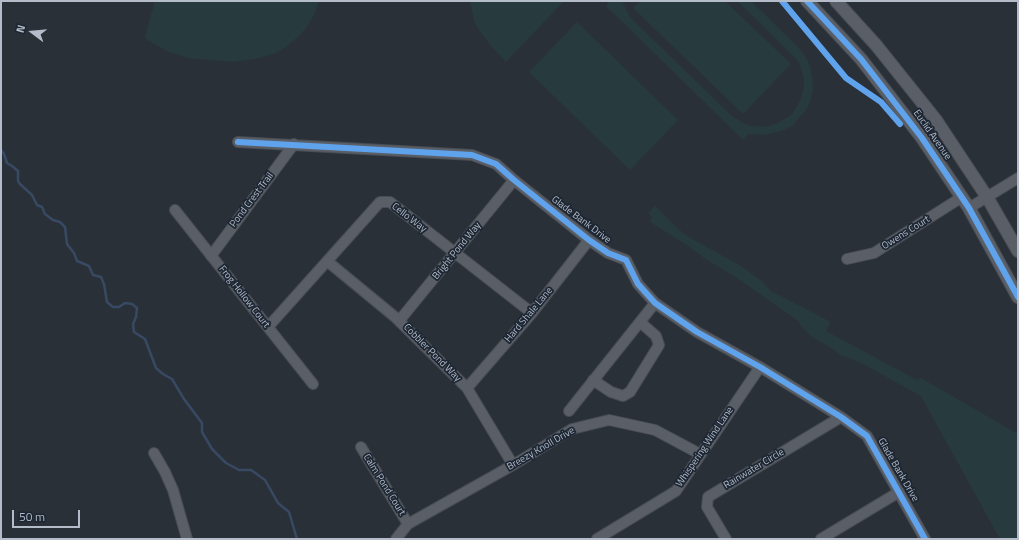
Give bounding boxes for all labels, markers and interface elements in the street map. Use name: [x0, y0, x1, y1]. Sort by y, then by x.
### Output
north arrow: [12, 12, 52, 52]
text: N: [12, 23, 29, 35]
street label: Euclid Avenue: [910, 108, 954, 162]
street label: Pond Crest Trail: [227, 170, 277, 230]
street label: Glade Bank Drive: [549, 194, 613, 246]
street label: Cello Way: [389, 201, 429, 235]
street label: Owens Court: [880, 214, 932, 252]
street label: Bright Pond Way: [430, 220, 484, 282]
street label: Frog Hollow Court: [216, 264, 272, 330]
street label: Hard Shale Lane: [502, 285, 556, 345]
street label: Cobbler Pond Way: [401, 322, 463, 384]
street label: Whispering Wind Lane: [674, 405, 736, 489]
street label: Breezy Knoll Drive: [505, 425, 577, 473]
street label: Glade Bank Drive: [875, 436, 921, 504]
street label: Rainwater Circle: [722, 446, 786, 492]
street label: Calm Pond Court: [360, 452, 408, 518]
scale bar: [14, 502, 82, 528]
text: 50 m: [19, 507, 45, 526]

